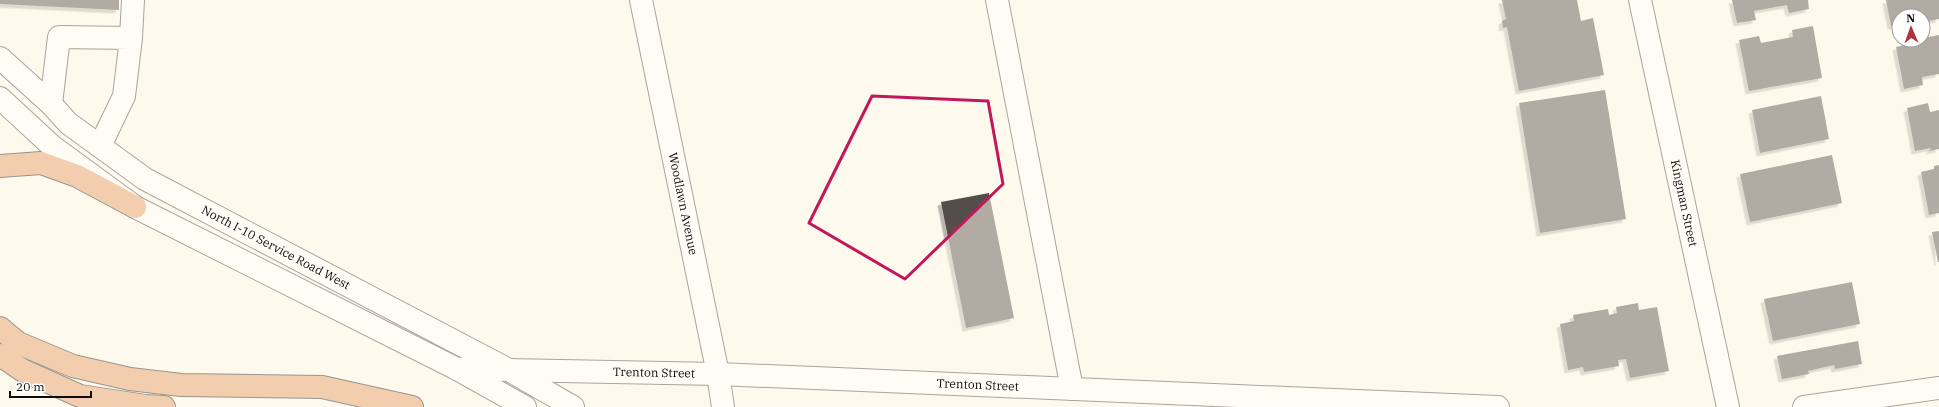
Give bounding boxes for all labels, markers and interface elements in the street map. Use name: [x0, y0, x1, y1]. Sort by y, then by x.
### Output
north arrow: [1891, 8, 1931, 48]
text: N: [1906, 11, 1916, 25]
street label: Woodlawn Avenue: [666, 151, 701, 256]
street label: Kingman Street: [1668, 158, 1701, 248]
street label: North I-10 Service Road West: [199, 202, 353, 292]
street label: Trenton Street: [613, 364, 695, 381]
scale bar: [10, 373, 91, 399]
street label: Trenton Street: [936, 375, 1019, 394]
text: 20 m: [16, 379, 45, 394]

